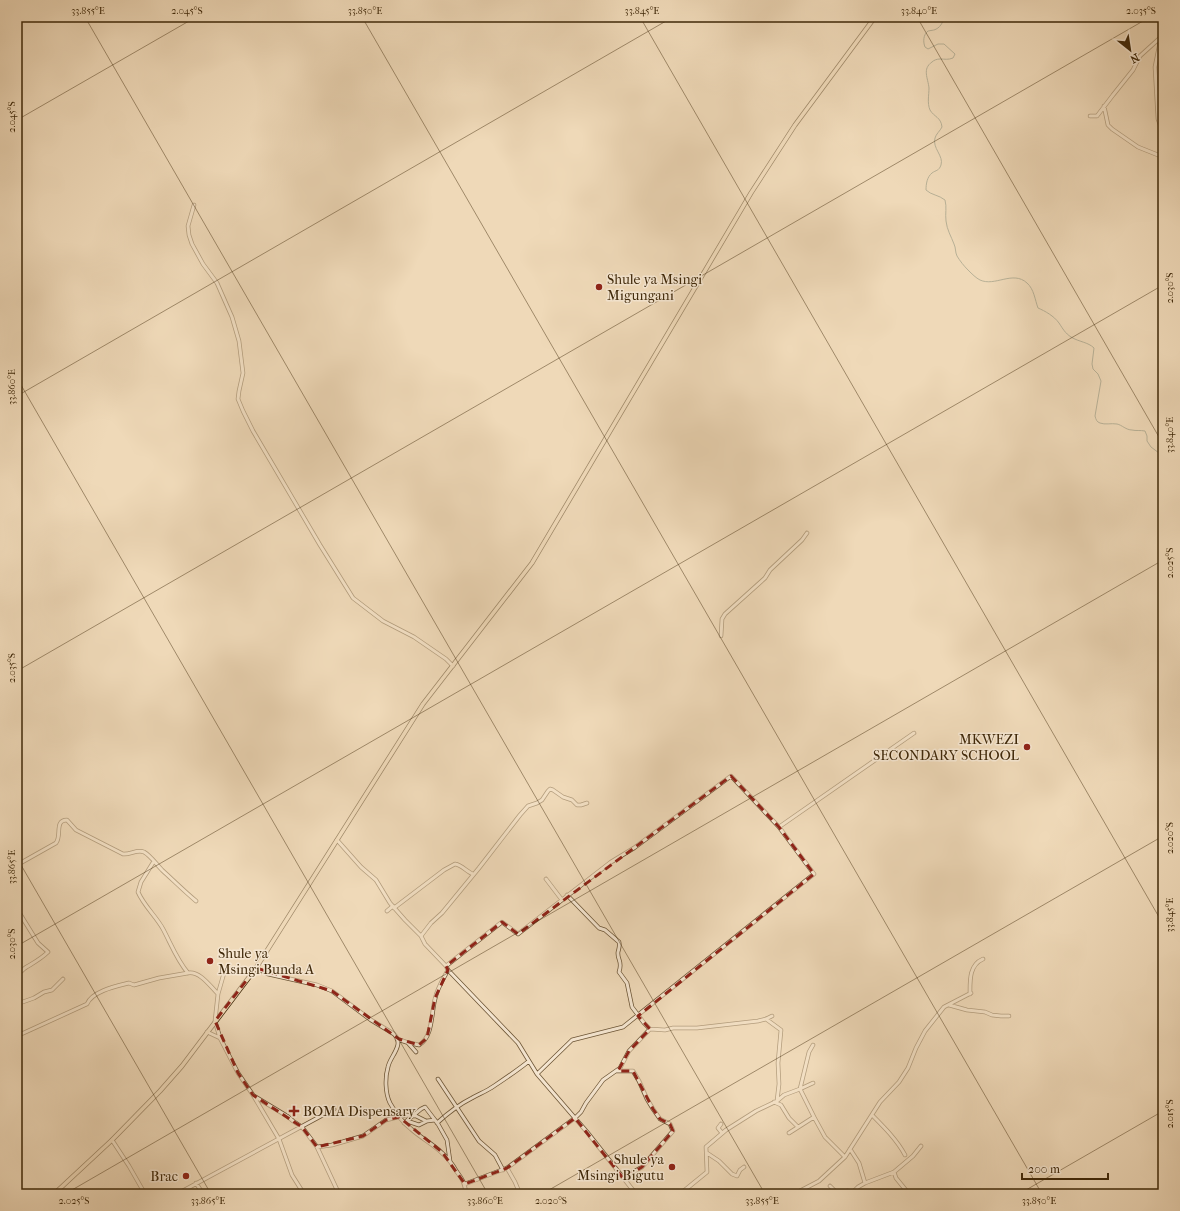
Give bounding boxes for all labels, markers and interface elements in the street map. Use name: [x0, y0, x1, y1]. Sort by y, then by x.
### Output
text: 33.855°E: [71, 5, 105, 17]
text: 2.045°S: [171, 5, 203, 17]
text: 33.850°E: [348, 5, 382, 17]
text: 33.845°E: [625, 5, 659, 17]
text: 33.840°E: [901, 5, 937, 17]
text: 2.035°S: [1126, 5, 1156, 17]
north arrow: [1110, 30, 1150, 70]
text: N: [1127, 51, 1142, 66]
text: 2.045°S: [6, 101, 18, 133]
place label: Shule ya Msingi Migungani: [607, 271, 702, 304]
text: 2.030°S: [1164, 272, 1176, 304]
marker: Shule ya Msingi Migungani: [594, 282, 604, 292]
text: 33.860°E: [6, 369, 18, 405]
text: 33.840°E: [1164, 417, 1176, 453]
text: 2.025°S: [1164, 548, 1176, 578]
text: 2.035°S: [6, 653, 18, 683]
place label: MKWEZI SECONDARY SCHOOL: [873, 731, 1020, 764]
marker: MKWEZI SECONDARY SCHOOL: [1022, 742, 1032, 752]
text: 2.020°S: [1164, 822, 1176, 854]
text: 33.865°E: [6, 850, 18, 884]
text: 33.845°E: [1164, 898, 1176, 932]
text: 2.030°S: [6, 928, 18, 960]
place label: Shule ya Msingi Bunda A: [218, 945, 315, 978]
marker: Shule ya Msingi Bunda A: [205, 956, 215, 966]
text: 2.015°S: [1164, 1099, 1176, 1129]
place label: BOMA Dispensary: [303, 1103, 416, 1120]
marker: BOMA Dispensary: [288, 1105, 300, 1117]
place label: Shule ya Msingi Bigutu: [577, 1151, 665, 1184]
scale bar: [1022, 1155, 1108, 1181]
marker: Shule ya Msingi Bigutu: [667, 1162, 677, 1172]
text: 200 m: [1028, 1162, 1060, 1176]
place label: Brac: [150, 1168, 178, 1185]
marker: Brac: [181, 1171, 191, 1181]
text: 2.025°S: [59, 1195, 89, 1207]
text: 33.865°E: [191, 1195, 225, 1207]
text: 33.860°E: [467, 1195, 503, 1207]
text: 2.020°S: [535, 1195, 567, 1207]
text: 33.855°E: [745, 1195, 779, 1207]
text: 33.850°E: [1022, 1195, 1056, 1207]

